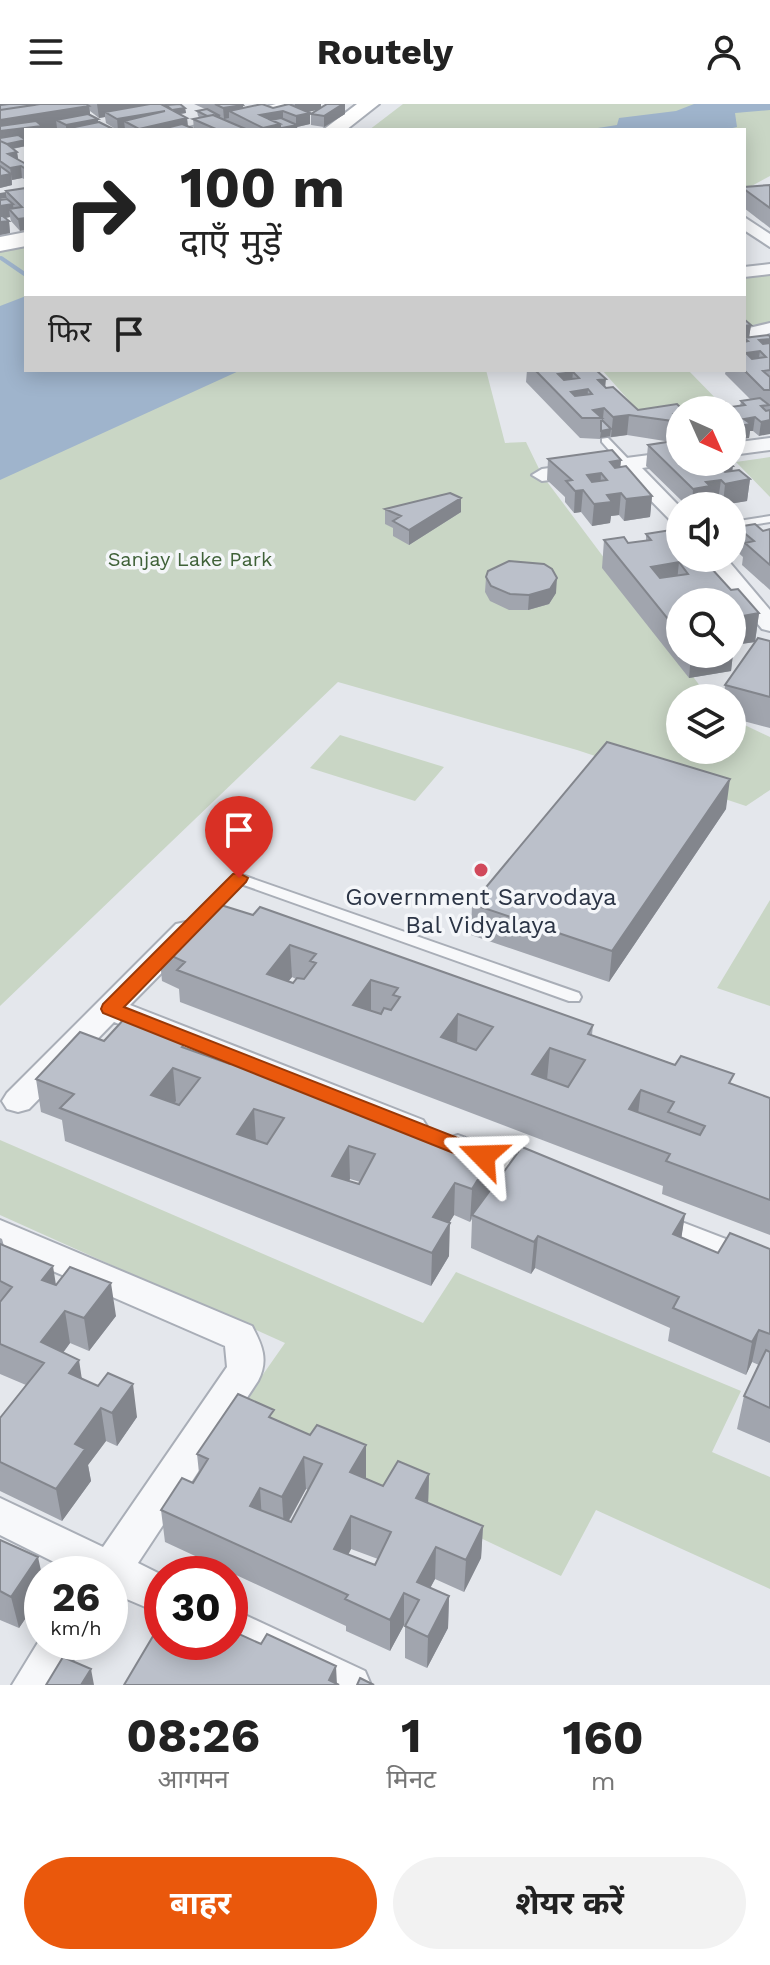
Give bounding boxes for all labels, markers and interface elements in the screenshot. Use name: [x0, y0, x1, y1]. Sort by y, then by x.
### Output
icon: menu: [24, 30, 68, 74]
icon: person: [702, 30, 746, 74]
text: Routely: [317, 31, 453, 73]
text: 100 m: [180, 155, 345, 221]
icon: right: [48, 160, 152, 264]
text: दाएँ मुड़ें: [180, 222, 281, 264]
icon: arrive: [107, 312, 151, 356]
text: फिर: [48, 314, 91, 349]
north arrow: [666, 396, 746, 476]
map controls: [666, 396, 746, 764]
button: sound: [666, 492, 746, 572]
park label: Sanjay Lake Park: [108, 547, 272, 571]
button: search: [666, 588, 746, 668]
button: layers: [666, 684, 746, 764]
pin: [205, 796, 273, 878]
icon: arrive: [217, 808, 261, 852]
marker: Government Sarvodaya Bal Vidyalaya: [472, 861, 490, 879]
place label: Government Sarvodaya Bal Vidyalaya: [345, 883, 617, 939]
position arrow: [441, 1114, 525, 1198]
speed limit sign: 30: [144, 1556, 248, 1660]
text: 26: [52, 1574, 100, 1621]
text: km/h: [50, 1616, 102, 1640]
text: 08:26: [126, 1707, 260, 1764]
text: 1: [401, 1707, 422, 1764]
text: 160: [563, 1709, 644, 1766]
text: आगमन: [158, 1764, 229, 1794]
text: मिनट: [386, 1764, 436, 1794]
text: m: [591, 1766, 615, 1796]
button: बाहर: [24, 1857, 377, 1949]
button: शेयर करें: [393, 1857, 746, 1949]

